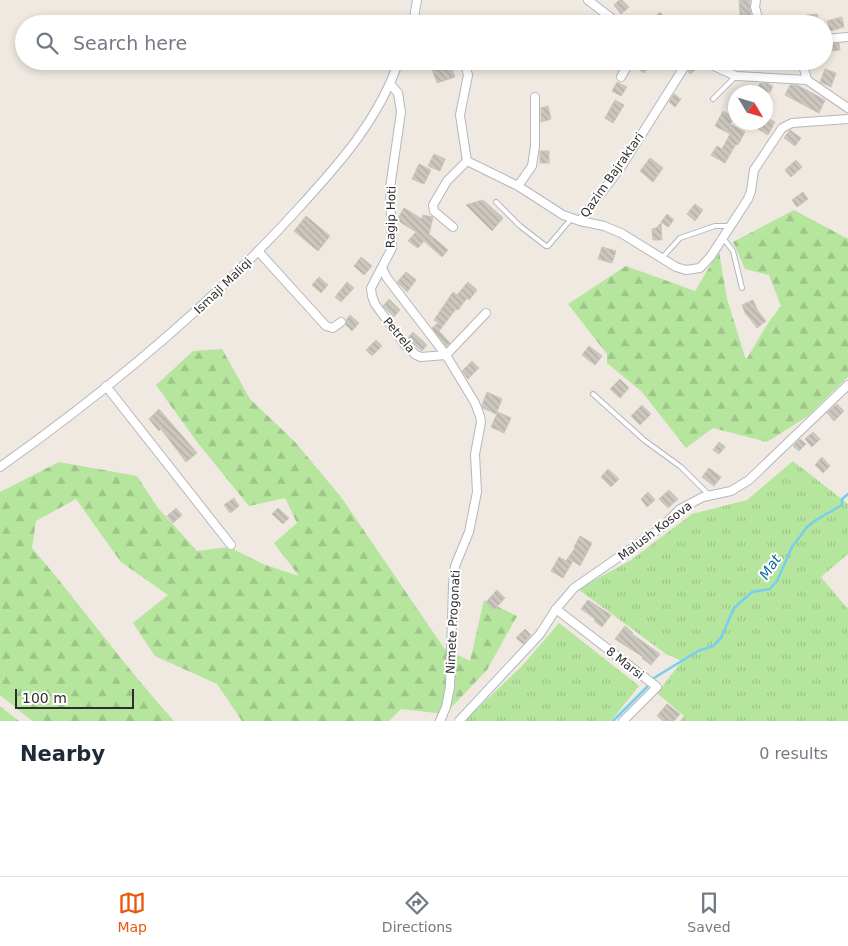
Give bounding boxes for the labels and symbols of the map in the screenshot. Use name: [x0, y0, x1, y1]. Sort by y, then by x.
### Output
north arrow: [728, 85, 773, 130]
street label: Qazim Bajraktari: [577, 130, 647, 220]
street label: Ragip Hoti: [383, 186, 399, 248]
street label: Ismajl Maliqi: [191, 255, 255, 317]
street label: Petrela: [380, 315, 418, 355]
street label: Malush Kosova: [615, 499, 695, 563]
water label: Mat: [756, 551, 784, 582]
street label: Nimete Progonati: [443, 570, 463, 674]
street label: 8 Marsi: [603, 644, 647, 682]
scale bar: [15, 686, 134, 709]

